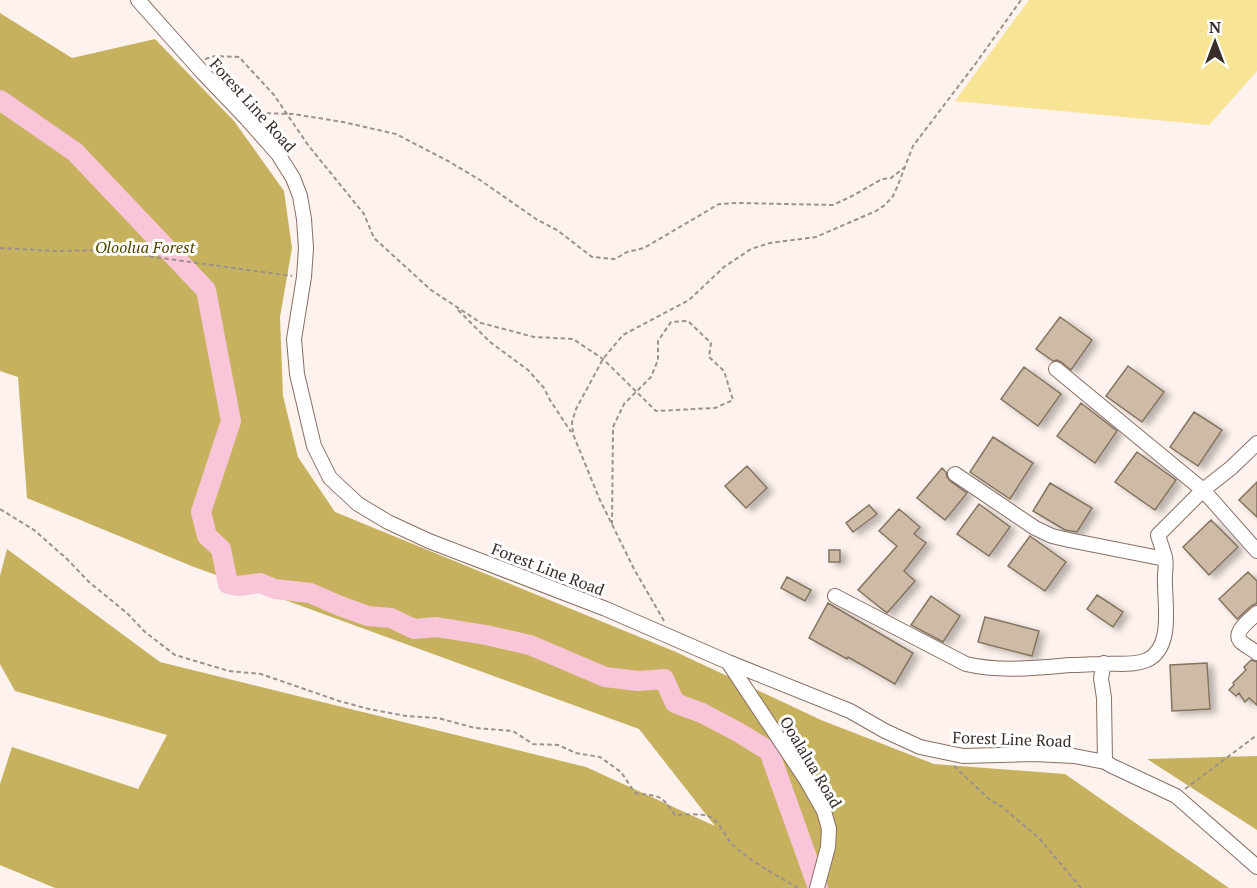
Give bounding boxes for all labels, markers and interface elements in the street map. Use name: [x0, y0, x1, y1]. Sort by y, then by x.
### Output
north arrow: [1185, 12, 1245, 72]
text: N: [1209, 16, 1221, 38]
street label: Forest Line Road: [205, 53, 301, 157]
park label: Oloolua Forest: [95, 236, 196, 258]
street label: Forest Line Road: [488, 537, 608, 601]
street label: Ooalalua Road: [775, 712, 847, 812]
street label: Forest Line Road: [952, 726, 1072, 752]

